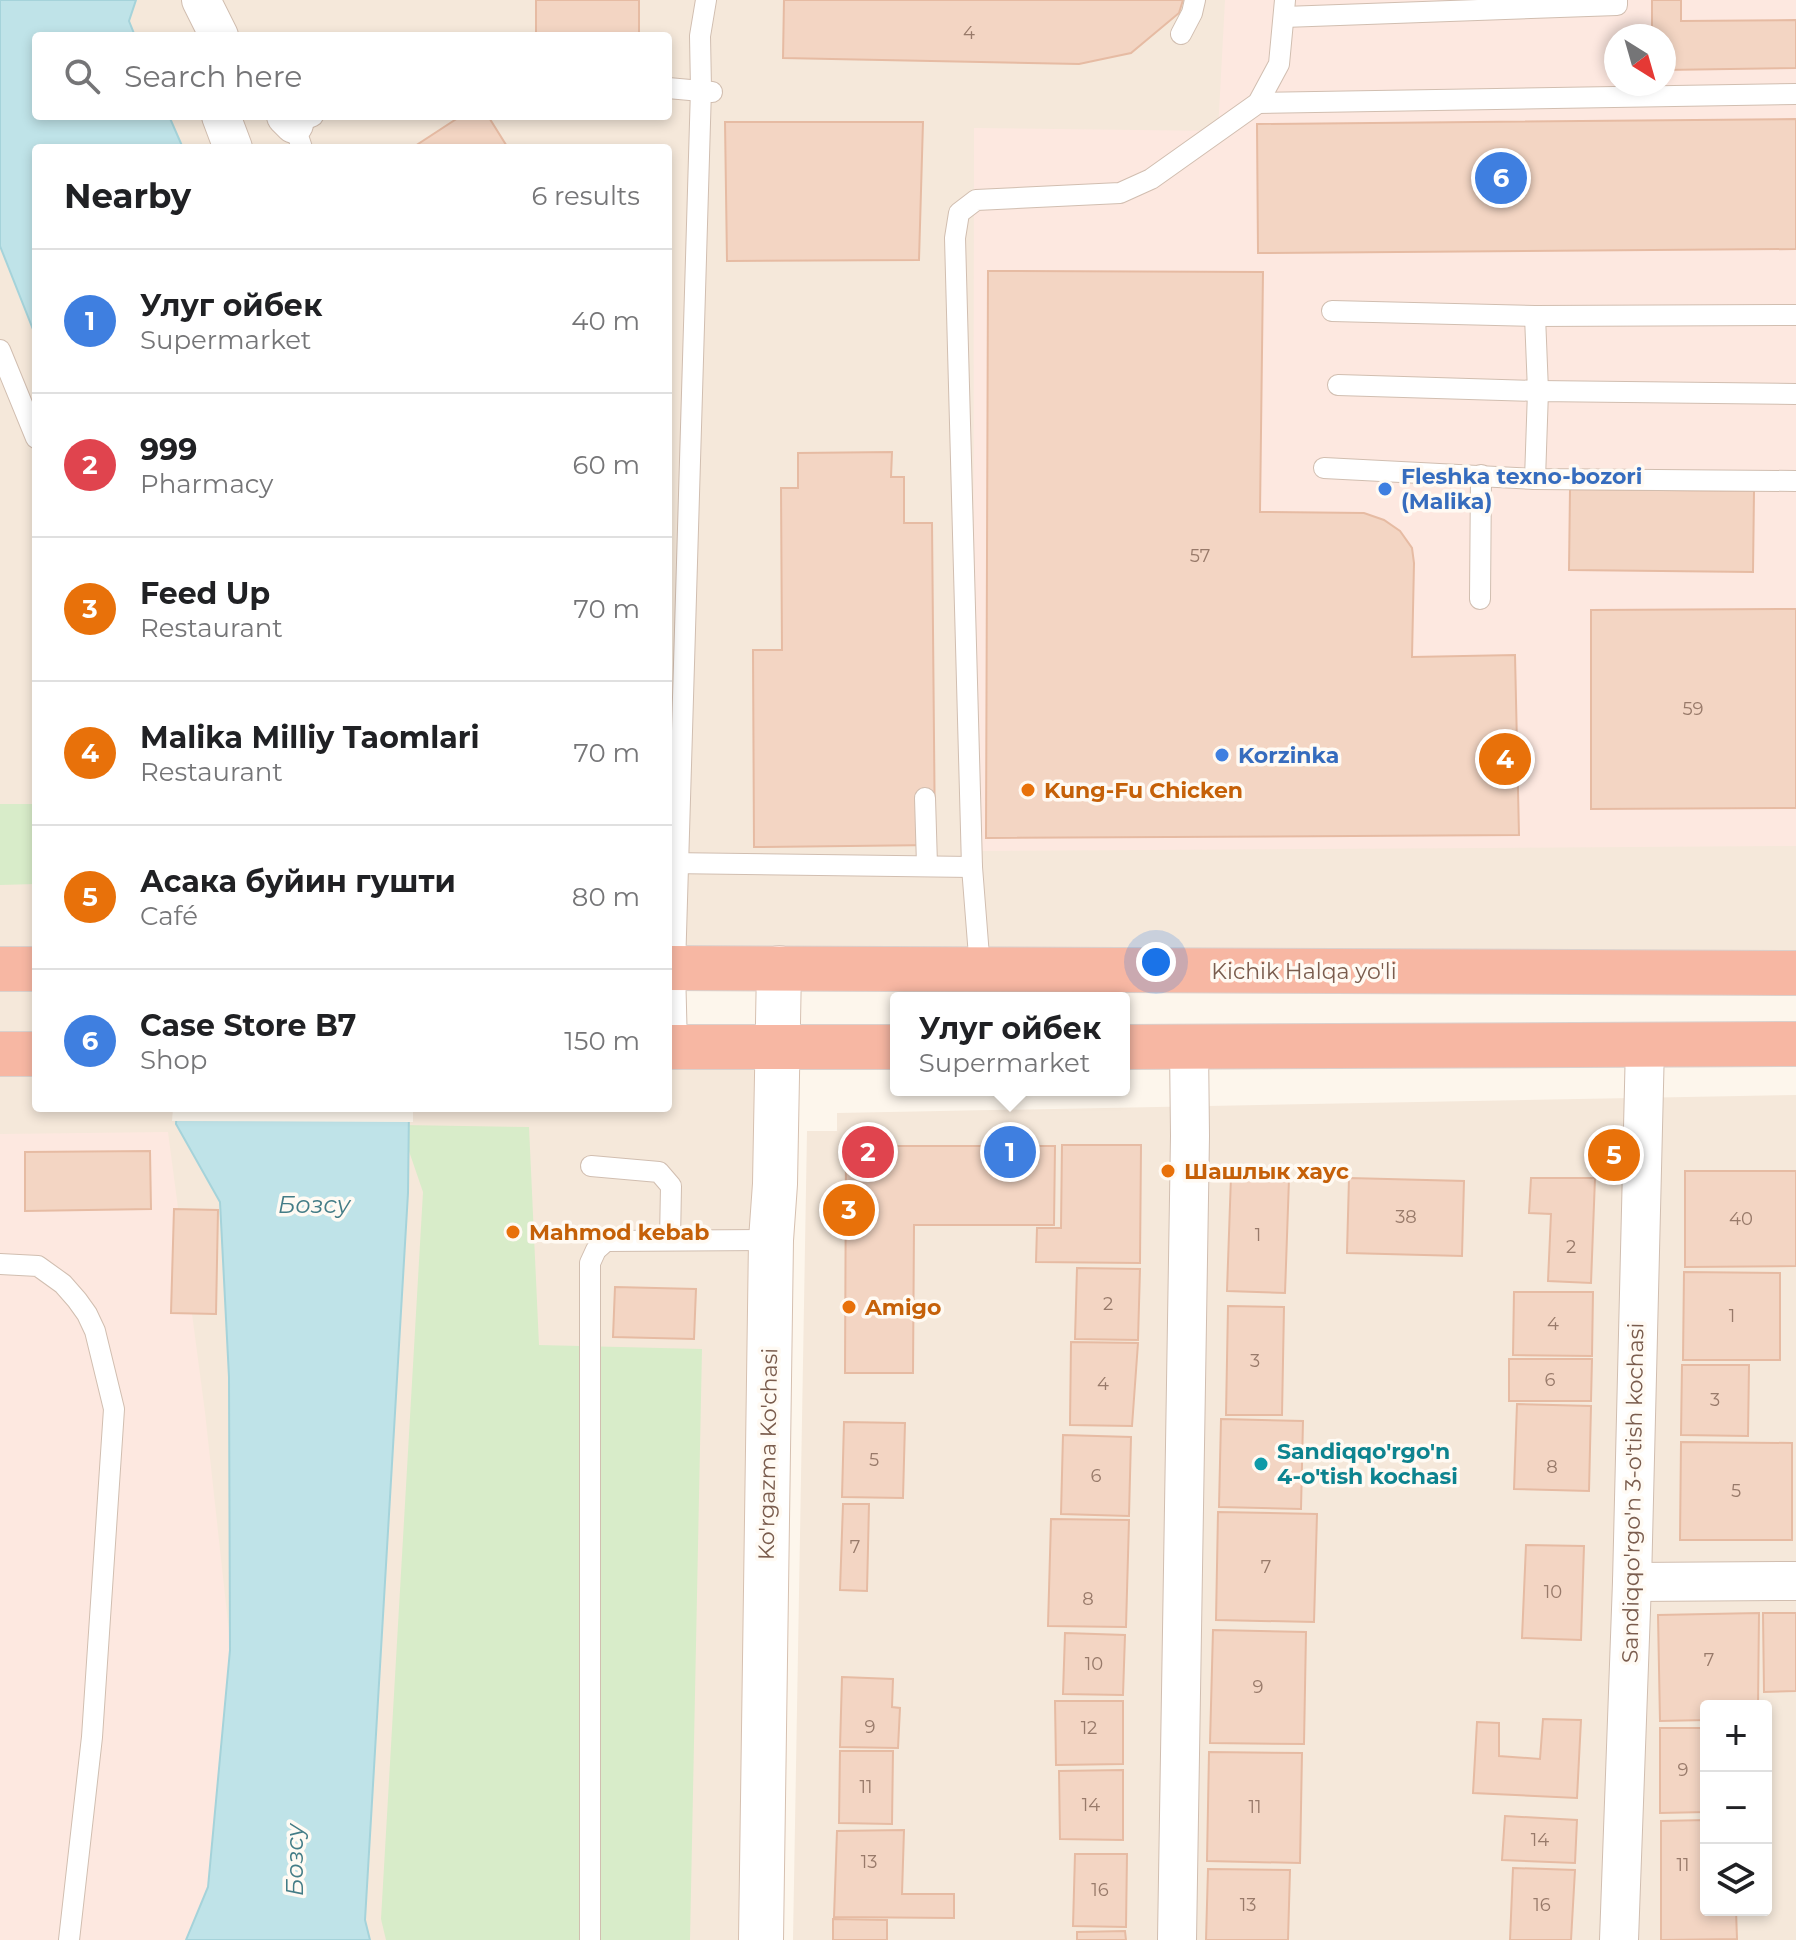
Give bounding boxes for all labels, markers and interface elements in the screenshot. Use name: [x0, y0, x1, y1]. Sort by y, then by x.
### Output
house number: 4: [963, 22, 975, 44]
north arrow: [1604, 24, 1676, 96]
search box: [32, 32, 672, 120]
icon: search: [60, 54, 104, 98]
text: Search here: [124, 58, 302, 95]
pin: 6: [1475, 148, 1527, 208]
text: Nearby: [64, 175, 191, 217]
text: 6 results: [531, 180, 640, 212]
text: Улуг ойбек: [140, 287, 322, 324]
text: 1: [85, 305, 95, 337]
text: 40 m: [571, 305, 640, 337]
text: Supermarket: [140, 324, 311, 356]
text: 999: [140, 431, 197, 468]
text: 2: [82, 449, 98, 481]
text: 60 m: [573, 449, 640, 481]
place label: Fleshka texno-bozori (Malika): [1401, 463, 1642, 515]
text: Pharmacy: [140, 468, 273, 500]
marker: Fleshka texno-bozori (Malika): [1376, 480, 1394, 498]
house number: 57: [1190, 545, 1210, 567]
text: Feed Up: [140, 575, 270, 612]
text: 3: [82, 593, 98, 625]
text: 70 m: [574, 593, 640, 625]
text: Restaurant: [140, 612, 283, 644]
house number: 59: [1682, 698, 1704, 720]
text: Malika Milliy Taomlari: [140, 719, 480, 756]
pin: 4: [1479, 729, 1531, 789]
text: 4: [81, 737, 99, 769]
text: 70 m: [574, 737, 640, 769]
place label: Korzinka: [1238, 742, 1339, 769]
marker: Korzinka: [1213, 746, 1231, 764]
text: Restaurant: [140, 756, 283, 788]
place label: Kung-Fu Chicken: [1044, 777, 1243, 804]
marker: Kung-Fu Chicken: [1019, 781, 1037, 799]
text: Асака буйин гушти: [140, 863, 456, 900]
text: 5: [82, 881, 98, 913]
text: 80 m: [572, 881, 640, 913]
text: Café: [140, 900, 198, 932]
your location: [1136, 942, 1176, 982]
street label: Kichik Halqa yo'li: [1211, 958, 1397, 985]
popup: [890, 992, 1130, 1096]
text: Case Store B7: [140, 1007, 356, 1044]
text: Улуг ойбек: [919, 1010, 1101, 1047]
text: 6: [82, 1025, 98, 1057]
text: 150 m: [564, 1025, 640, 1057]
text: Shop: [140, 1044, 208, 1076]
text: Supermarket: [919, 1047, 1090, 1079]
pin: 2: [842, 1122, 894, 1182]
pin: 1: [984, 1122, 1036, 1182]
pin: 5: [1588, 1125, 1640, 1185]
place label: Шашлык хаус: [1184, 1158, 1349, 1185]
marker: Шашлык хаус: [1159, 1162, 1177, 1180]
pin: 3: [823, 1180, 875, 1240]
water label: Бозсу: [278, 1190, 352, 1219]
house number: 38: [1395, 1206, 1417, 1228]
house number: 40: [1729, 1208, 1753, 1230]
place label: Mahmod kebab: [529, 1219, 709, 1246]
marker: Mahmod kebab: [504, 1223, 522, 1241]
house number: 1: [1255, 1224, 1261, 1246]
house number: 2: [1566, 1236, 1576, 1258]
house number: 2: [1103, 1293, 1113, 1315]
place label: Amigo: [864, 1294, 941, 1321]
marker: Amigo: [840, 1298, 858, 1316]
house number: 1: [1729, 1305, 1735, 1327]
house number: 4: [1547, 1313, 1559, 1335]
street label: Sandiqqo'rgo'n 3-o'tish kochasi: [1617, 1323, 1649, 1663]
street label: Ko'rgazma Ko'chasi: [753, 1348, 783, 1560]
house number: 3: [1250, 1350, 1260, 1372]
house number: 6: [1545, 1369, 1556, 1391]
house number: 4: [1097, 1373, 1109, 1395]
house number: 3: [1710, 1389, 1720, 1411]
place label: Sandiqqo'rgo'n 4-o'tish kochasi: [1277, 1438, 1458, 1490]
house number: 5: [869, 1449, 879, 1471]
marker: Sandiqqo'rgo'n 4-o'tish kochasi: [1252, 1455, 1270, 1473]
house number: 8: [1546, 1456, 1558, 1478]
house number: 6: [1091, 1465, 1102, 1487]
house number: 5: [1731, 1480, 1741, 1502]
house number: 7: [850, 1536, 860, 1558]
house number: 7: [1261, 1556, 1271, 1578]
house number: 10: [1544, 1581, 1562, 1603]
house number: 8: [1082, 1588, 1094, 1610]
house number: 7: [1704, 1649, 1714, 1671]
house number: 10: [1085, 1653, 1103, 1675]
house number: 9: [1253, 1676, 1264, 1698]
map controls: [1700, 1700, 1772, 1916]
button: +: [1700, 1700, 1772, 1772]
house number: 9: [865, 1716, 876, 1738]
house number: 12: [1081, 1717, 1097, 1739]
house number: 9: [1678, 1759, 1689, 1781]
button: −: [1700, 1772, 1772, 1844]
house number: 11: [860, 1776, 873, 1798]
house number: 14: [1082, 1794, 1100, 1816]
house number: 11: [1249, 1796, 1262, 1818]
water label: Бозсу: [280, 1822, 309, 1896]
house number: 14: [1531, 1829, 1549, 1851]
button: layers: [1700, 1844, 1772, 1916]
house number: 13: [861, 1851, 877, 1873]
house number: 11: [1677, 1854, 1690, 1876]
house number: 16: [1091, 1879, 1109, 1901]
house number: 13: [1240, 1894, 1256, 1916]
house number: 16: [1533, 1894, 1551, 1916]

